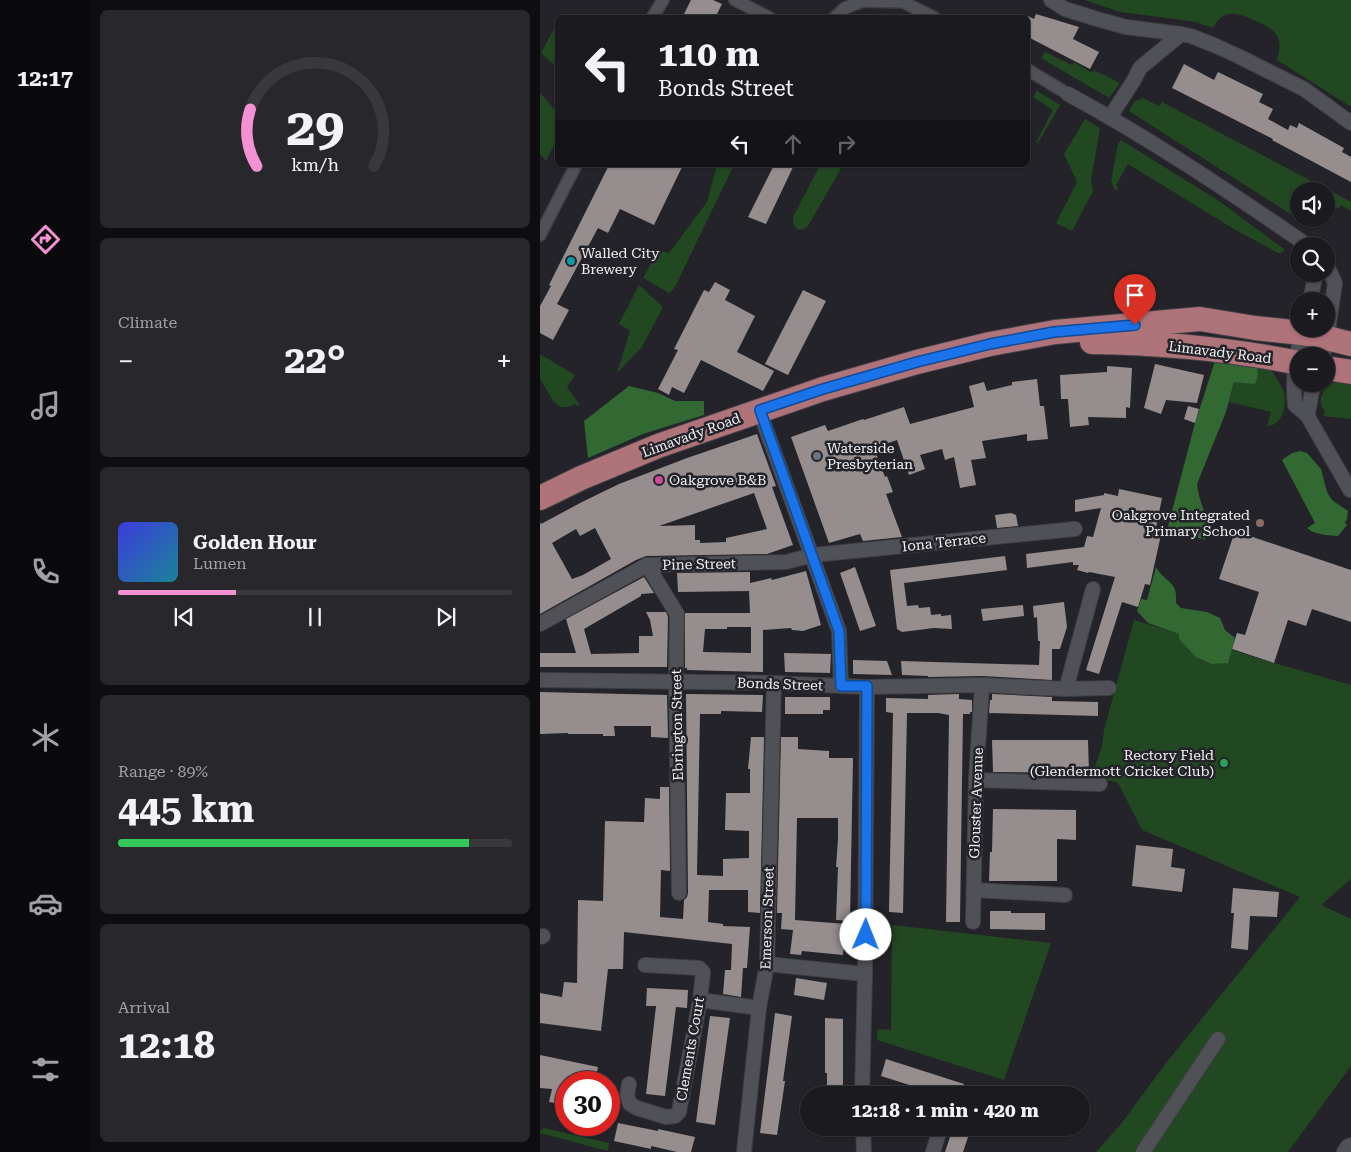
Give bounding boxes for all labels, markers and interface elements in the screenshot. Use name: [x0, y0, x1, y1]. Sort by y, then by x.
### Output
text: 110 m: [658, 34, 759, 75]
icon: left: [575, 35, 640, 100]
text: 12:17: [17, 66, 73, 91]
text: Bonds Street: [658, 76, 794, 101]
text: 29: [286, 97, 344, 158]
icon: left: [726, 130, 754, 158]
icon: ahead: [779, 130, 807, 158]
icon: right: [832, 130, 860, 158]
text: km/h: [291, 154, 339, 175]
map controls: [1290, 182, 1335, 392]
button: sound: [1290, 182, 1335, 227]
icon: directions: [28, 222, 63, 257]
button: search: [1290, 237, 1335, 282]
place label: Walled City Brewery: [581, 245, 660, 277]
marker: Walled City Brewery: [565, 255, 577, 267]
pin: [1114, 274, 1156, 325]
icon: arrive: [1121, 281, 1149, 309]
button: +: [1290, 292, 1335, 337]
text: Climate: [118, 313, 177, 332]
text: 22°: [284, 338, 346, 382]
street label: Limavady Road: [1168, 338, 1272, 366]
text: −: [118, 345, 134, 378]
text: +: [496, 345, 512, 378]
button: −: [1290, 347, 1335, 392]
icon: music: [28, 388, 63, 423]
street label: Limavady Road: [640, 410, 742, 460]
place label: Waterside Presbyterian: [827, 440, 913, 472]
marker: Waterside Presbyterian: [811, 450, 823, 462]
place label: Oakgrove B&B: [669, 472, 766, 488]
marker: Oakgrove B&B: [653, 474, 665, 486]
place label: Oakgrove Integrated Primary School: [1112, 507, 1251, 539]
marker: Oakgrove Integrated Primary School: [1254, 517, 1266, 529]
street label: Iona Terrace: [901, 530, 987, 554]
text: Golden Hour: [193, 531, 317, 554]
icon: phone: [28, 554, 63, 589]
text: Lumen: [193, 554, 247, 573]
street label: Pine Street: [662, 555, 736, 573]
icon: previous: [170, 603, 198, 631]
icon: pause: [301, 603, 329, 631]
icon: next: [432, 603, 460, 631]
street label: Ebrington Street: [668, 669, 686, 781]
street label: Bonds Street: [737, 674, 823, 694]
icon: climate: [28, 720, 63, 755]
street label: Glouster Avenue: [966, 747, 986, 859]
place label: Rectory Field (Glendermott Cricket Club): [1030, 747, 1214, 779]
marker: Rectory Field (Glendermott Cricket Club): [1218, 757, 1230, 769]
text: Range · 89%: [118, 762, 208, 781]
text: 445 km: [118, 787, 254, 831]
street label: Emerson Street: [757, 866, 777, 970]
icon: car: [28, 886, 63, 921]
position arrow: [839, 908, 891, 960]
street label: Clements Court: [673, 996, 707, 1102]
text: Arrival: [118, 998, 170, 1017]
text: 12:18: [118, 1023, 215, 1067]
icon: filters: [28, 1052, 63, 1087]
speed limit sign: 30: [555, 1071, 620, 1136]
text: 12:18 · 1 min · 420 m: [851, 1099, 1039, 1122]

